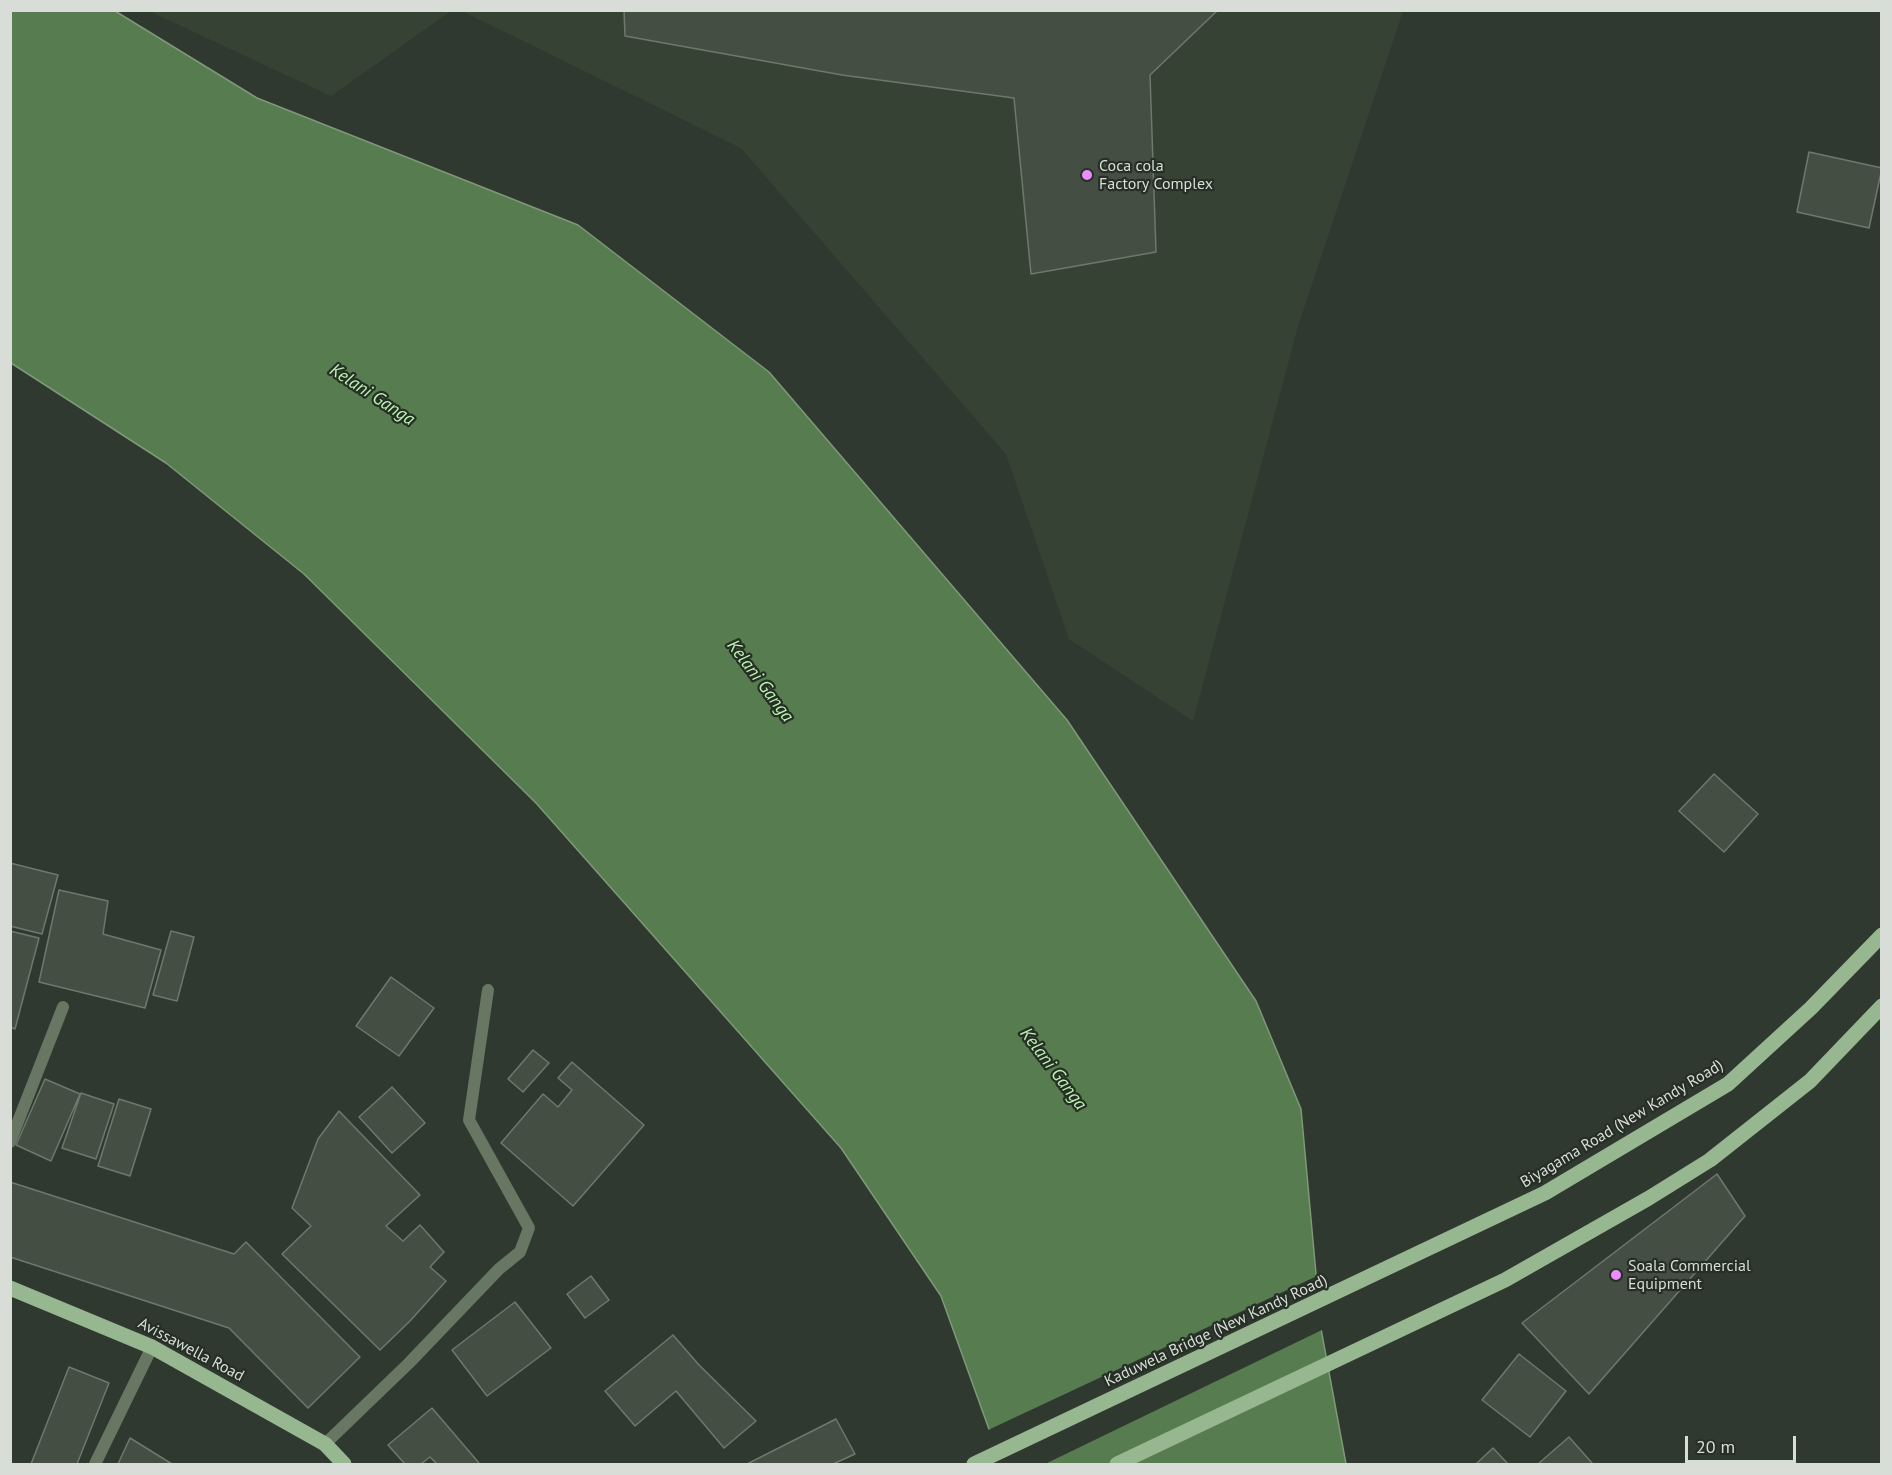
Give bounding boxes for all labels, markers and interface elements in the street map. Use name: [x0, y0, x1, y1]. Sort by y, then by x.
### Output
place label: Coca cola Factory Complex: [1099, 156, 1213, 194]
marker: Coca cola Factory Complex: [1080, 168, 1094, 182]
water label: Kelani Ganga: [325, 359, 419, 431]
water label: Kelani Ganga: [722, 636, 798, 726]
water label: Kelani Ganga: [1015, 1024, 1091, 1114]
street label: Biyagama Road (New Kandy Road): [1517, 1056, 1727, 1192]
place label: Soala Commercial Equipment: [1628, 1256, 1751, 1294]
marker: Soala Commercial Equipment: [1609, 1268, 1623, 1282]
street label: Kaduwela Bridge (New Kandy Road): [1102, 1271, 1330, 1391]
street label: Avissawella Road: [135, 1314, 247, 1386]
scale bar: [1688, 1424, 1799, 1462]
text: 20 m: [1696, 1435, 1735, 1458]

